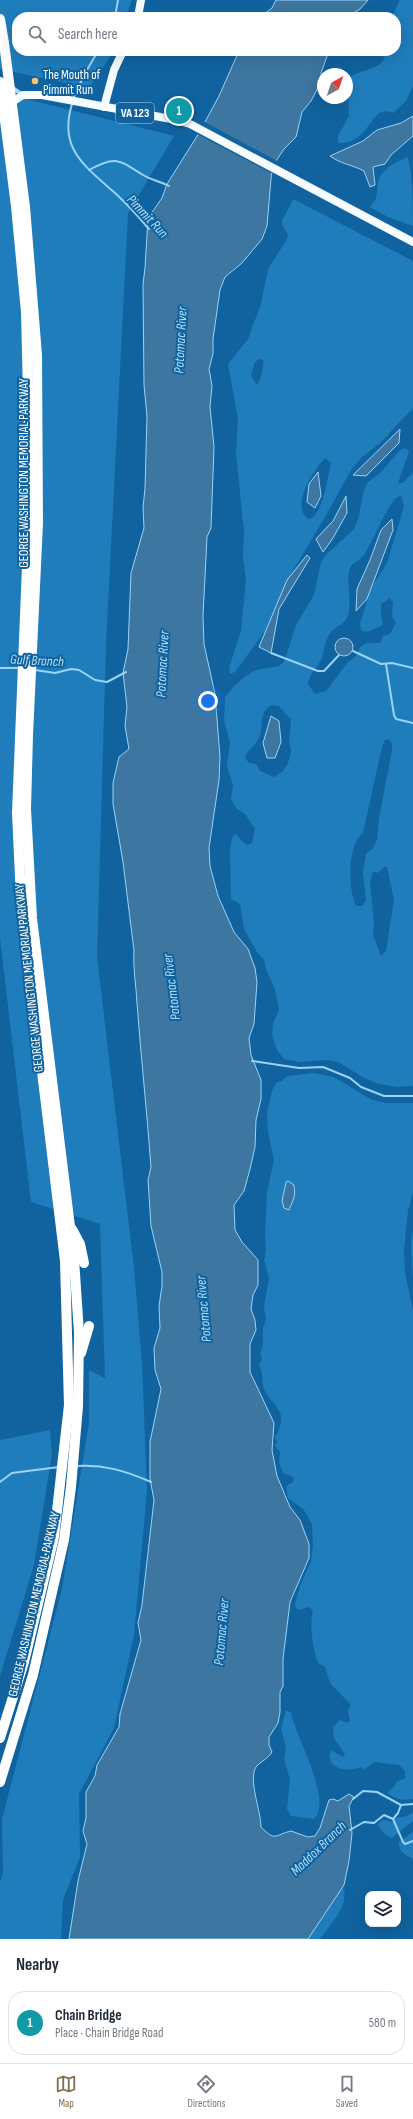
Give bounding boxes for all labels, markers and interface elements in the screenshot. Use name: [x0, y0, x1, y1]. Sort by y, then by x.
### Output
search box: [12, 12, 401, 56]
icon: search: [26, 23, 48, 45]
text: Search here: [58, 25, 118, 44]
place label: The Mouth of Pimmit Run: [43, 67, 101, 98]
north arrow: [317, 68, 353, 104]
marker: The Mouth of Pimmit Run: [30, 76, 40, 86]
pin: 1: [166, 96, 192, 126]
road number: VA 123: [116, 103, 154, 123]
water label: Pimmit Run: [123, 191, 172, 242]
water label: Potomac River: [170, 305, 191, 374]
street label: GEORGE WASHINGTON MEMORIAL PARKWAY: [16, 378, 32, 568]
water label: Potomac River: [152, 629, 173, 698]
water label: Gulf Branch: [10, 651, 65, 670]
your location: [198, 691, 218, 711]
street label: GEORGE WASHINGTON MEMORIAL PARKWAY: [11, 882, 47, 1073]
water label: Potomac River: [159, 952, 184, 1021]
water label: Potomac River: [192, 1274, 215, 1343]
street label: GEORGE WASHINGTON MEMORIAL PARKWAY: [5, 1510, 63, 1698]
water label: Potomac River: [210, 1597, 233, 1666]
water label: Maddox Branch: [287, 1818, 350, 1879]
map controls: [365, 1891, 401, 1927]
button: layers: [365, 1891, 401, 1927]
text: Nearby: [16, 1955, 59, 1975]
text: Chain Bridge: [55, 2006, 122, 2025]
text: 1: [27, 2015, 33, 2031]
text: 580 m: [369, 2015, 396, 2031]
text: Place · Chain Bridge Road: [55, 2025, 163, 2041]
tab: Map: [55, 2073, 77, 2110]
tab: Directions: [188, 2073, 225, 2110]
tab: Saved: [336, 2073, 358, 2110]

